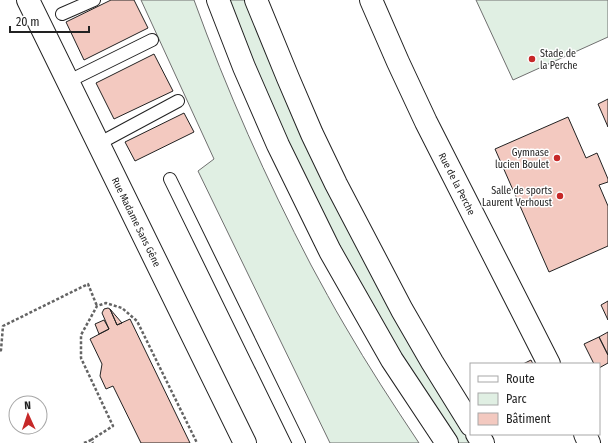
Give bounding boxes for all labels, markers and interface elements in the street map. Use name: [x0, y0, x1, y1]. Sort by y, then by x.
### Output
scale bar: [10, 8, 89, 34]
text: 20 m: [16, 15, 40, 29]
place label: Stade de la Perche: [540, 48, 577, 72]
marker: Stade de la Perche: [527, 54, 537, 64]
place label: Gymnase lucien Boulet: [495, 147, 550, 171]
street label: Rue de la Perche: [436, 151, 477, 217]
marker: Gymnase lucien Boulet: [552, 153, 562, 163]
street label: Rue Madame Sans Gêne: [109, 176, 163, 269]
place label: Salle de sports Laurent Verhoust: [482, 185, 553, 209]
marker: Salle de sports Laurent Verhoust: [555, 191, 565, 201]
legend: [470, 363, 600, 435]
text: Route: [506, 372, 535, 386]
text: Parc: [506, 392, 527, 406]
north arrow: [8, 395, 48, 435]
text: N: [24, 399, 31, 412]
text: Bâtiment: [506, 412, 551, 426]

